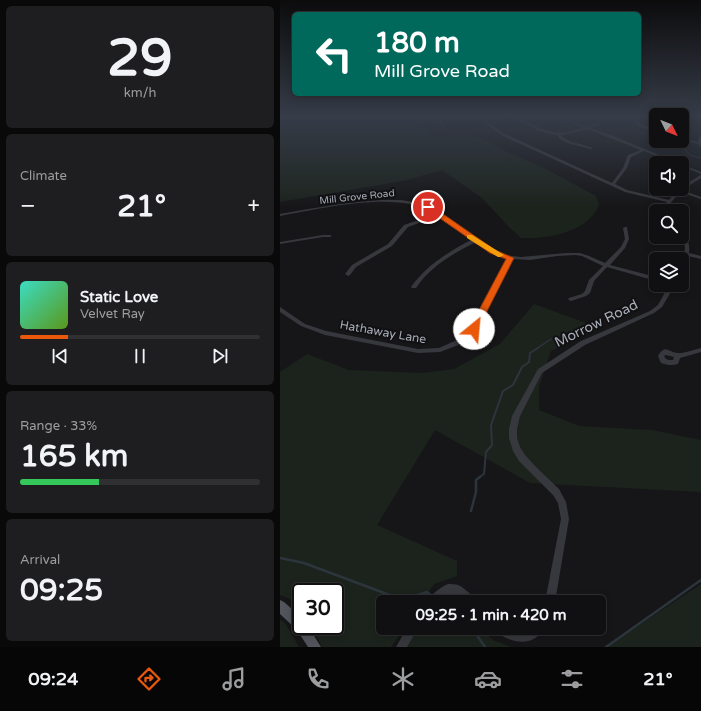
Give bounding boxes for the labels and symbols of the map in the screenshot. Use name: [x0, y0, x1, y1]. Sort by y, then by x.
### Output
north arrow: [649, 108, 689, 148]
street label: Mill Grove Road: [319, 187, 395, 207]
pin: [411, 190, 445, 224]
street label: Morrow Road: [552, 296, 641, 351]
position arrow: [453, 308, 495, 350]
street label: Hathaway Lane: [339, 318, 428, 347]
speed limit sign: 30: [292, 583, 344, 635]

